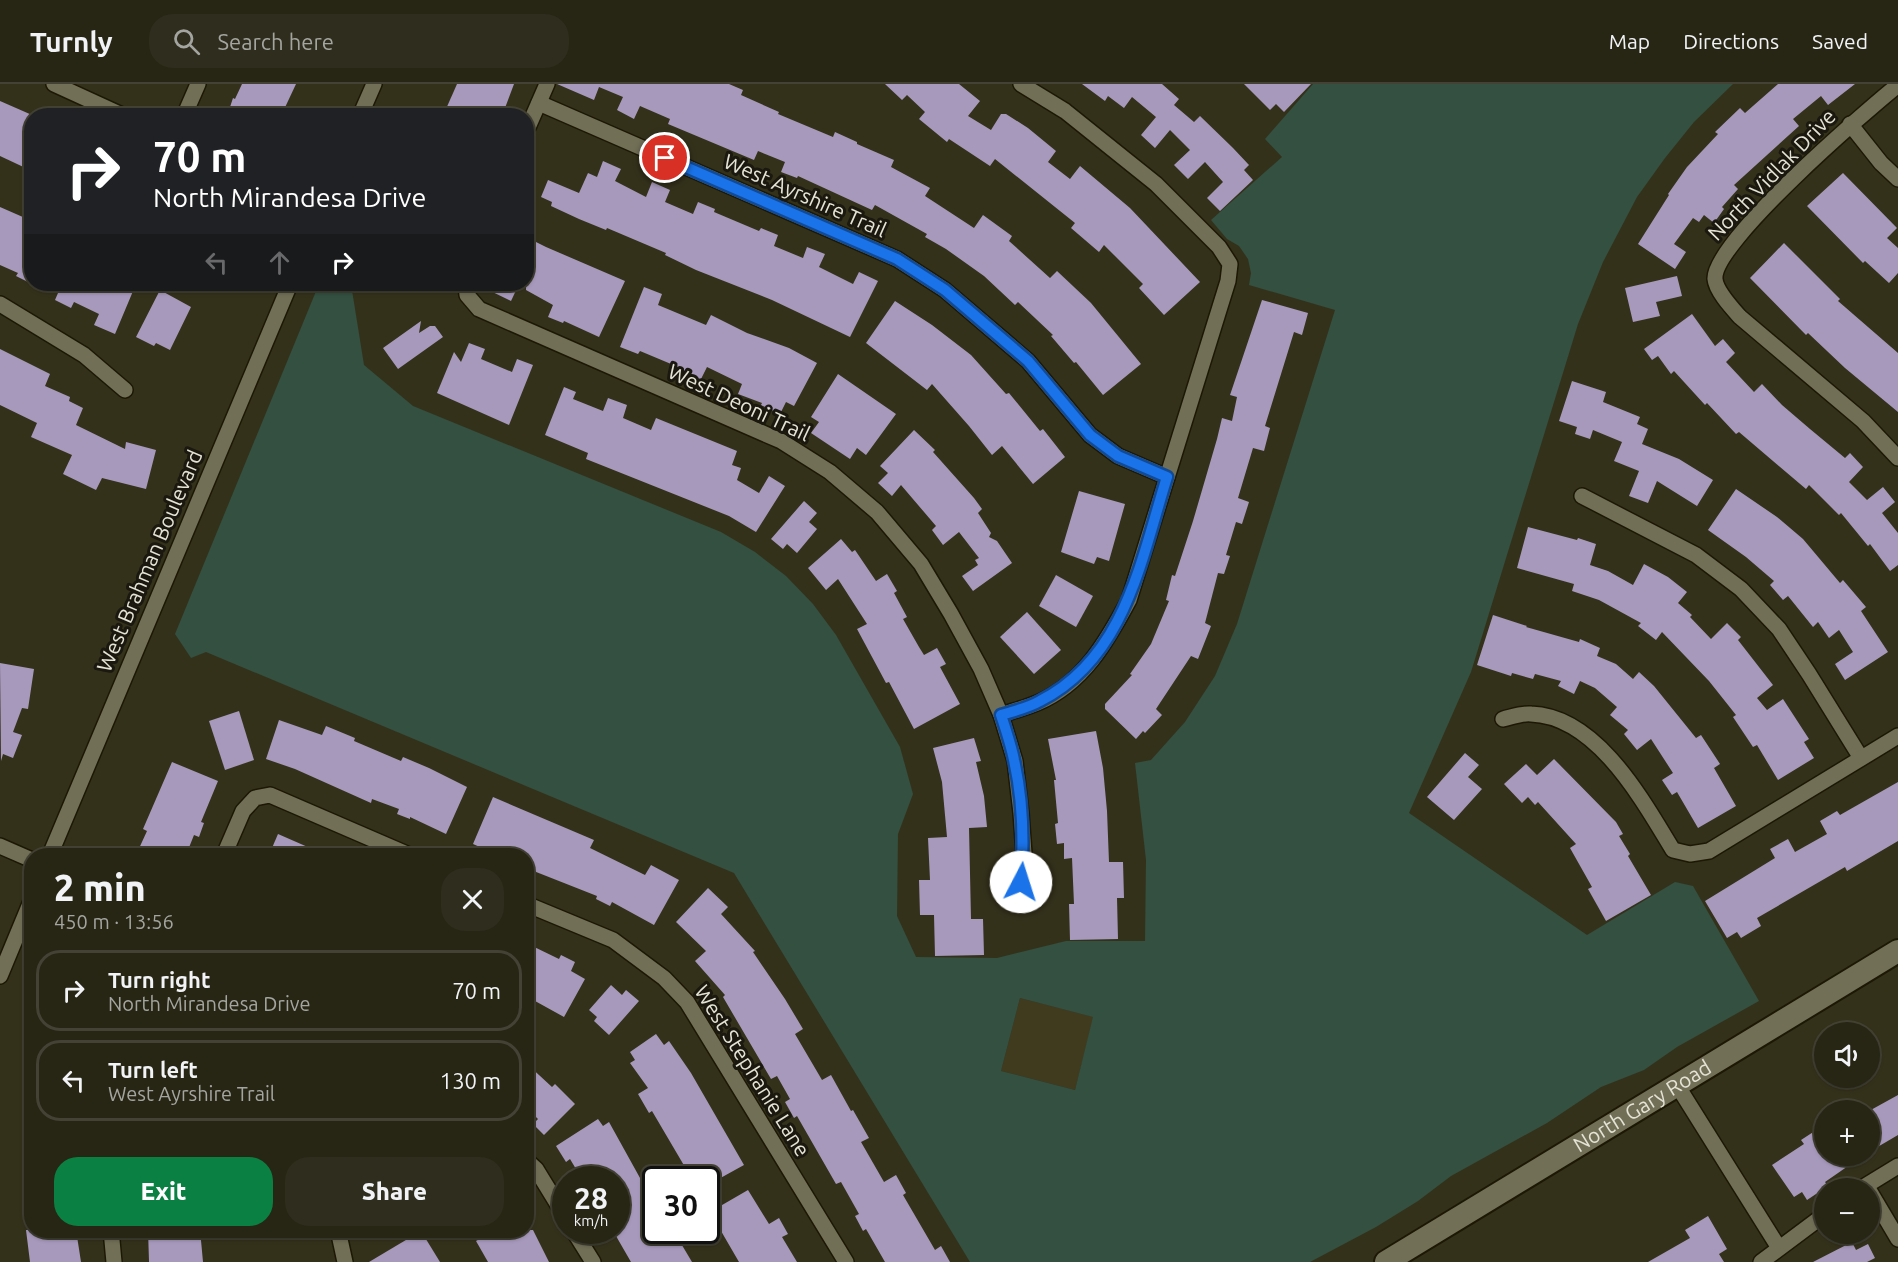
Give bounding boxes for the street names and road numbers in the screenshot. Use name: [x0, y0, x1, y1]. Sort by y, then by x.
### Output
street label: North Vidlak Drive: [1703, 104, 1840, 245]
street label: West Ayrshire Trail: [720, 148, 890, 242]
street label: West Deoni Trail: [665, 359, 814, 445]
street label: West Brahman Boulevard: [91, 446, 207, 675]
street label: West Stephanie Lane: [690, 980, 815, 1161]
street label: North Gary Road: [1569, 1054, 1715, 1156]

